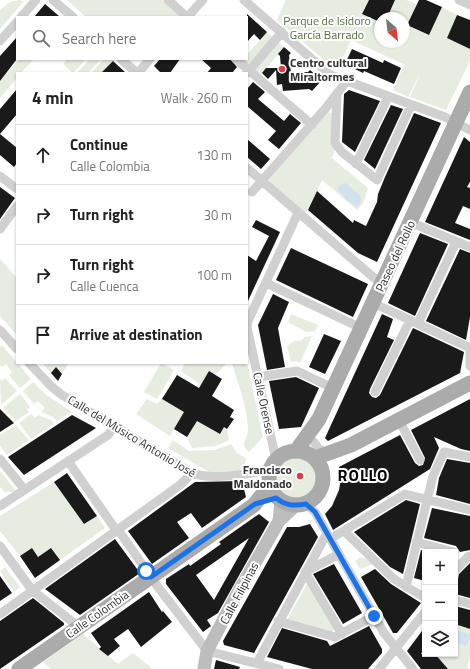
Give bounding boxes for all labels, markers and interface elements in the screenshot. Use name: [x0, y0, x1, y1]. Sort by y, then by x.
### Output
park label: Parque de Isidoro García Barrado: [283, 11, 371, 44]
north arrow: [374, 12, 410, 48]
search box: [16, 16, 248, 60]
icon: search: [30, 27, 52, 49]
text: Search here: [62, 27, 136, 50]
place label: Centro cultural Miraltormes: [290, 53, 367, 86]
marker: Centro cultural Miraltormes: [277, 64, 287, 74]
text: 4 min: [32, 85, 73, 111]
text: Walk · 260 m: [161, 88, 232, 108]
text: Continue: [70, 133, 128, 156]
icon: ahead: [32, 144, 54, 166]
text: 130 m: [196, 145, 232, 165]
text: Calle Colombia: [70, 156, 150, 176]
text: Turn right: [70, 203, 134, 226]
icon: right: [32, 204, 54, 226]
text: 30 m: [204, 205, 232, 225]
street label: Paseo del Rollo: [370, 217, 420, 295]
text: Turn right: [70, 253, 134, 276]
icon: right: [32, 264, 54, 286]
text: 100 m: [196, 265, 232, 285]
text: Calle Cuenca: [70, 276, 139, 296]
text: Arrive at destination: [70, 323, 203, 346]
icon: arrive: [32, 324, 54, 346]
street label: Calle Orense: [248, 370, 280, 436]
street label: Calle del Músico Antonio José: [64, 390, 200, 482]
place label: Francisco Maldonado: [234, 460, 292, 493]
district label: ROLLO: [338, 463, 388, 487]
marker: Francisco Maldonado: [295, 471, 305, 481]
map controls: [422, 549, 458, 657]
button: +: [422, 549, 458, 585]
street label: Calle Filipinas: [215, 558, 264, 628]
route start: [137, 562, 155, 580]
street label: Calle Colombia: [61, 585, 133, 643]
button: −: [422, 585, 458, 621]
route end: [365, 607, 383, 625]
button: layers: [422, 621, 458, 657]

